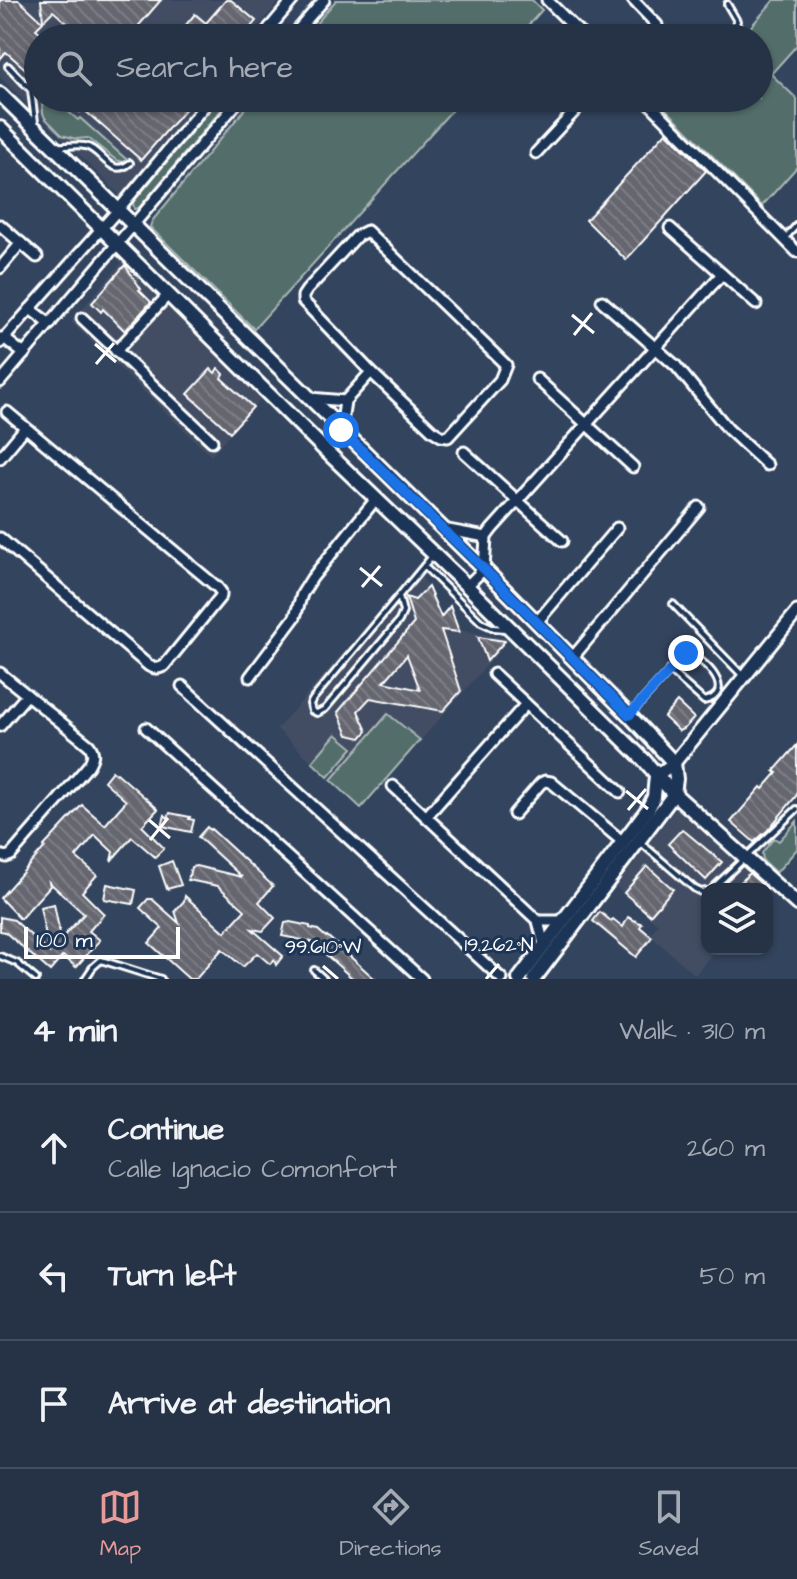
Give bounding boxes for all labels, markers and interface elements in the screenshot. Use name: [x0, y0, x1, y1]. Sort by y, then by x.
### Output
search box: [24, 24, 773, 112]
icon: search: [52, 46, 96, 90]
text: Search here: [116, 47, 293, 89]
route start: [323, 412, 359, 448]
route end: [668, 635, 704, 671]
map controls: [701, 883, 773, 955]
button: layers: [701, 883, 773, 955]
scale bar: [24, 923, 180, 959]
text: 100 m: [36, 925, 93, 956]
text: 19.262°N: [464, 931, 534, 959]
text: 99.610°W: [285, 933, 361, 961]
text: 4 min: [32, 1007, 117, 1055]
text: Walk · 310 m: [619, 1013, 765, 1049]
text: Continue: [108, 1109, 224, 1151]
icon: ahead: [32, 1126, 76, 1170]
text: 260 m: [687, 1130, 765, 1166]
text: Calle Ignacio Comonfort: [108, 1151, 397, 1187]
icon: left: [32, 1254, 76, 1298]
text: Turn left: [108, 1255, 236, 1297]
text: 50 m: [700, 1258, 765, 1294]
icon: arrive: [32, 1382, 76, 1426]
text: Arrive at destination: [108, 1383, 390, 1425]
tab: Map: [98, 1485, 142, 1564]
tab: Directions: [339, 1485, 442, 1564]
tab: Saved: [639, 1485, 699, 1564]

